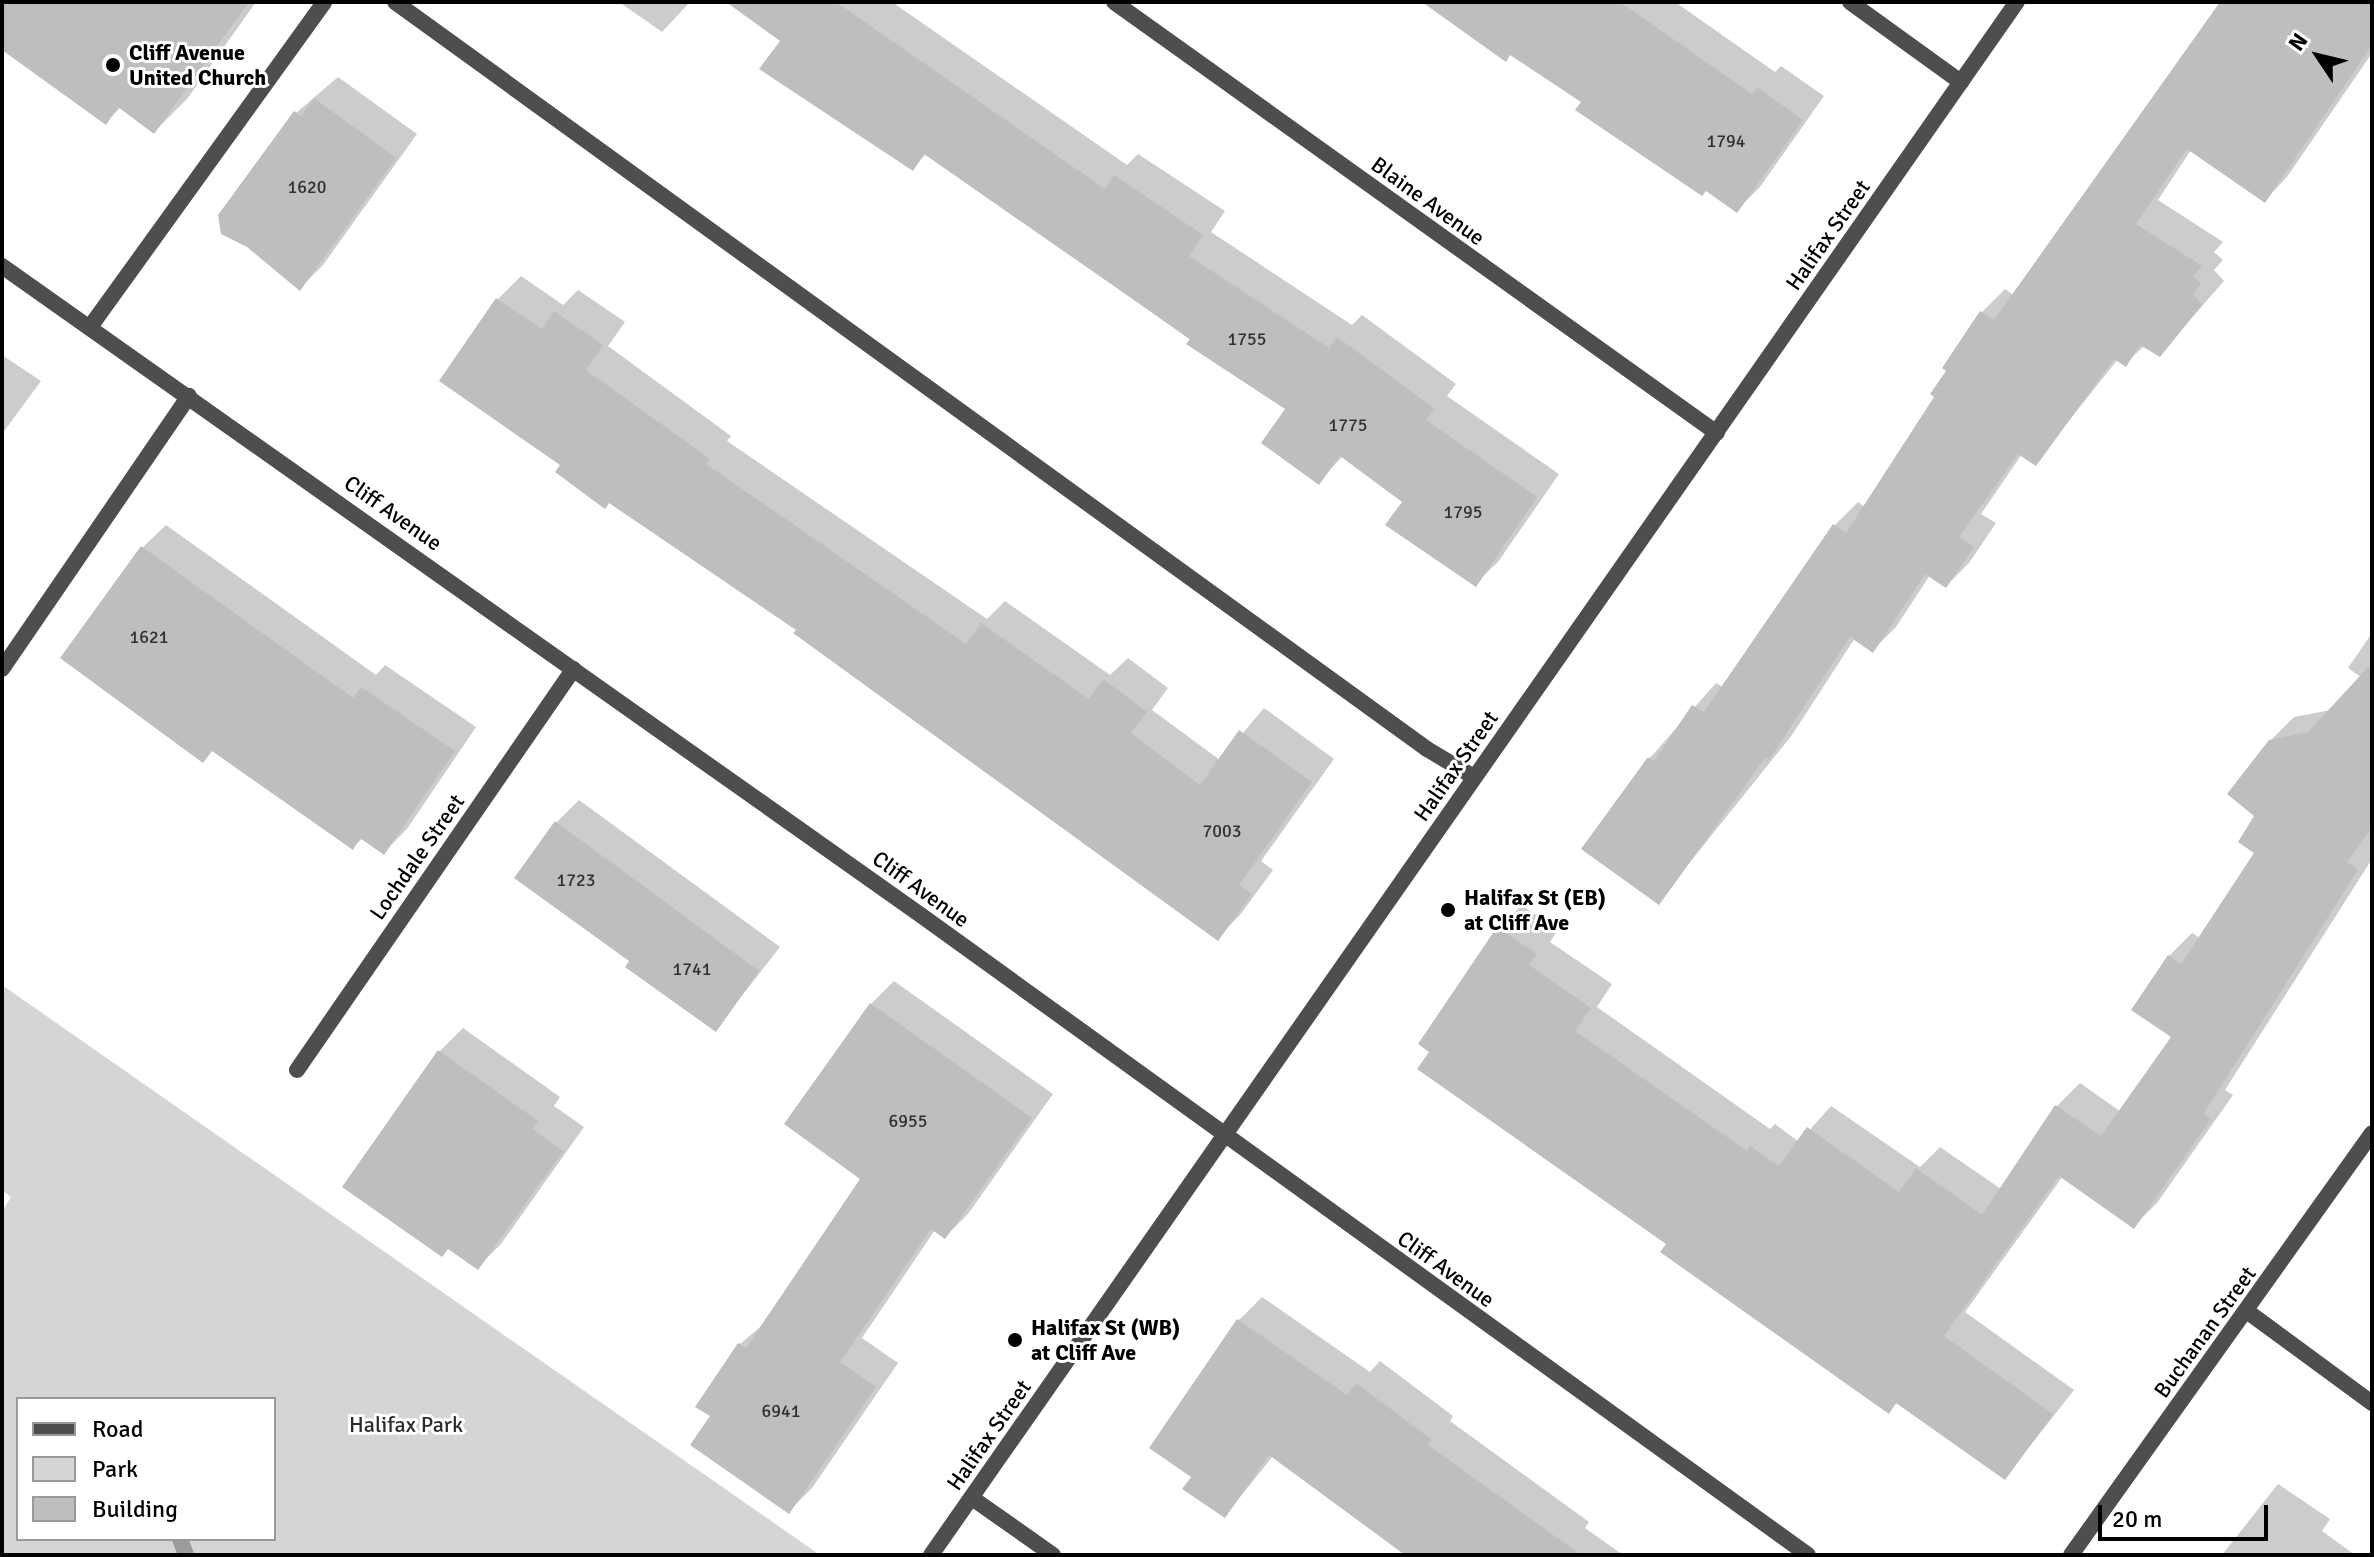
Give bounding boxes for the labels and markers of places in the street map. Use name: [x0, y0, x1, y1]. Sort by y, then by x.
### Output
place label: Cliff Avenue United Church: [129, 39, 266, 90]
marker: Cliff Avenue United Church: [104, 56, 122, 74]
place label: Halifax St (EB) at Cliff Ave: [1464, 884, 1606, 936]
marker: Halifax St (EB) at Cliff Ave: [1439, 901, 1457, 919]
place label: Halifax St (WB) at Cliff Ave: [1031, 1314, 1180, 1366]
marker: Halifax St (WB) at Cliff Ave: [1006, 1331, 1024, 1349]

